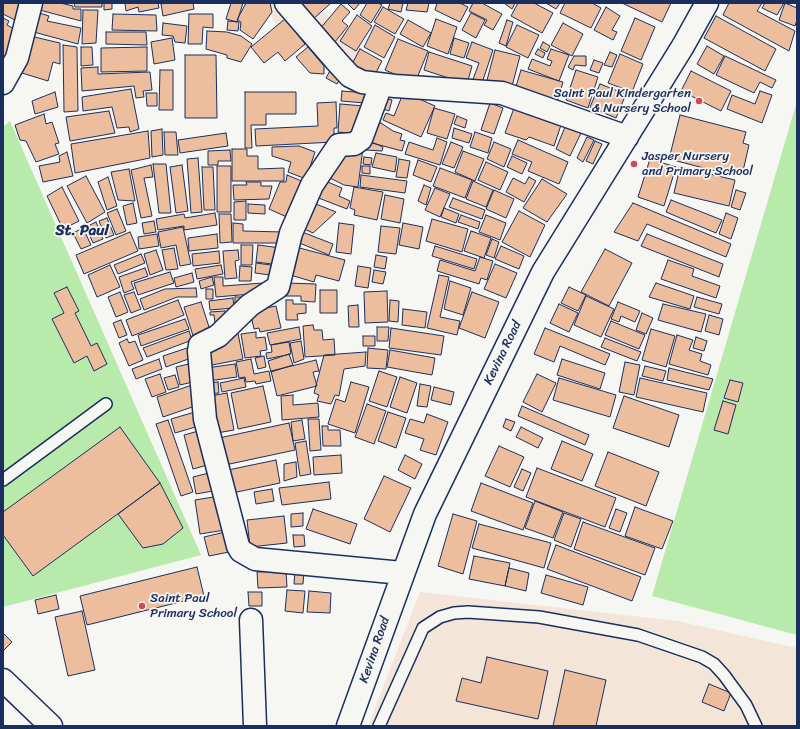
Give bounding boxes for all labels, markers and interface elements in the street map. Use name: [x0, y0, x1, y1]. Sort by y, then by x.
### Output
place label: Saint Paul Kindergarten & Nursery School: [553, 86, 691, 117]
marker: Saint Paul Kindergarten & Nursery School: [694, 96, 704, 106]
place label: Jasper Nursery and Primary School: [642, 149, 753, 180]
marker: Jasper Nursery and Primary School: [629, 159, 639, 169]
district label: St. Paul: [55, 222, 109, 240]
street label: Kevina Road: [481, 319, 525, 387]
place label: Saint Paul Primary School: [150, 591, 237, 622]
marker: Saint Paul Primary School: [137, 601, 147, 611]
street label: Kevina Road: [356, 615, 394, 685]

